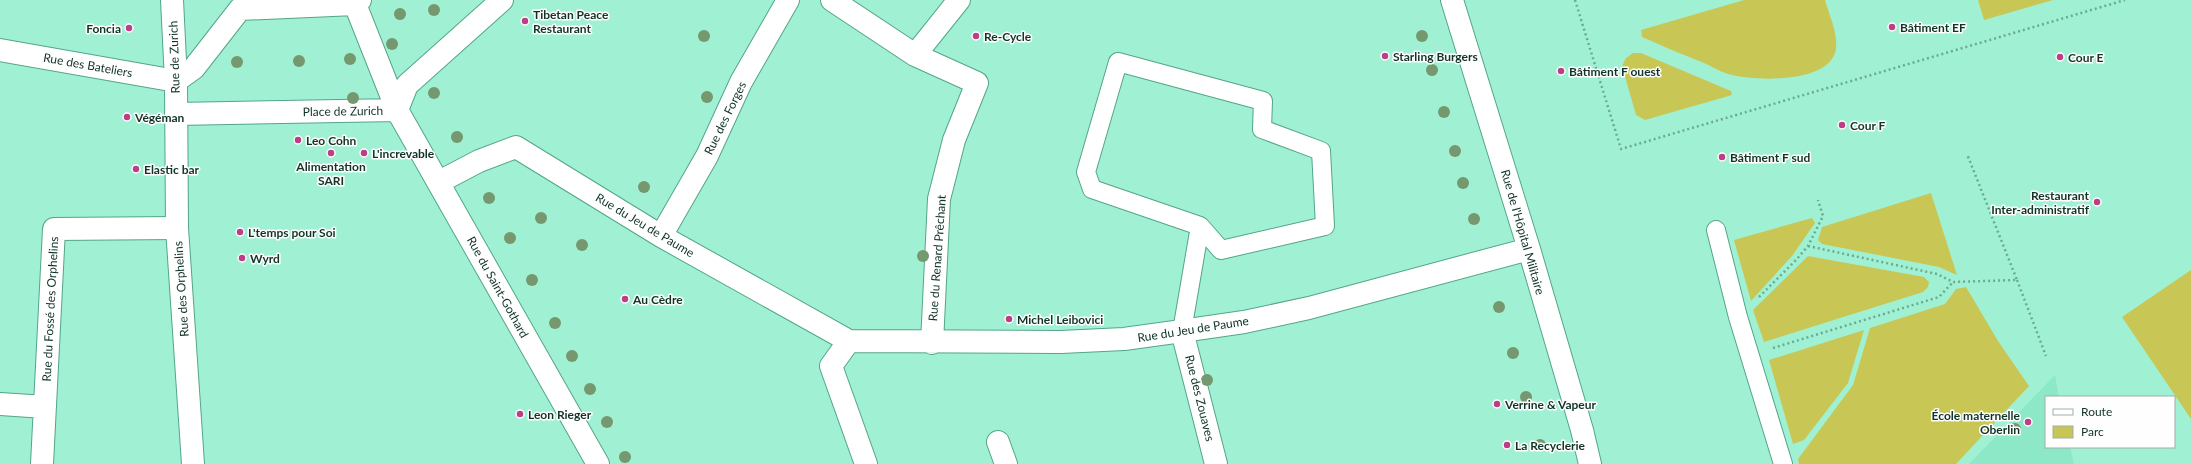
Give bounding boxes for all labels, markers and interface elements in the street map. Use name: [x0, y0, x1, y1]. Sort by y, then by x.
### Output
place label: Tibetan Peace Restaurant: [533, 7, 609, 36]
marker: Tibetan Peace Restaurant: [520, 16, 530, 26]
street label: Rue de Zurich: [165, 20, 183, 94]
place label: Bâtiment EF: [1900, 20, 1966, 35]
place label: Foncia: [86, 21, 121, 36]
marker: Bâtiment EF: [1887, 22, 1897, 32]
marker: Foncia: [124, 23, 134, 33]
place label: Re-Cycle: [984, 29, 1032, 44]
marker: Re-Cycle: [971, 31, 981, 41]
place label: Starling Burgers: [1393, 49, 1478, 64]
street label: Rue des Bateliers: [42, 50, 134, 80]
place label: Cour E: [2068, 50, 2104, 65]
marker: Starling Burgers: [1380, 51, 1390, 61]
marker: Cour E: [2055, 52, 2065, 62]
place label: Bâtiment F ouest: [1569, 64, 1661, 79]
marker: Bâtiment F ouest: [1556, 66, 1566, 76]
street label: Rue des Forges: [701, 79, 749, 157]
street label: Place de Zurich: [303, 103, 383, 119]
place label: Végéman: [134, 110, 185, 125]
marker: Végéman: [122, 112, 132, 122]
place label: Cour F: [1850, 118, 1886, 133]
marker: Cour F: [1837, 120, 1847, 130]
place label: Leo Cohn: [306, 133, 357, 148]
marker: Leo Cohn: [293, 135, 303, 145]
place label: L'increvable: [372, 146, 435, 161]
marker: Alimentation SARI: [326, 148, 336, 158]
marker: L'increvable: [359, 148, 369, 158]
place label: Bâtiment F sud: [1730, 150, 1811, 165]
marker: Bâtiment F sud: [1717, 152, 1727, 162]
place label: Alimentation SARI: [295, 159, 366, 188]
place label: Elastic bar: [144, 162, 200, 177]
marker: Elastic bar: [131, 164, 141, 174]
street label: Rue de l'Hôpital Militaire: [1498, 168, 1548, 296]
place label: Restaurant Inter-administratif: [1991, 188, 2090, 217]
street label: Rue du Jeu de Paume: [593, 190, 697, 260]
street label: Rue du Renard Prêchant: [925, 194, 949, 322]
marker: Restaurant Inter-administratif: [2092, 197, 2102, 207]
place label: L'temps pour Soi: [248, 225, 336, 240]
marker: L'temps pour Soi: [235, 227, 245, 237]
street label: Rue du Saint-Gothard: [464, 234, 532, 340]
street label: Rue du Fossé des Orphelins: [39, 236, 61, 382]
street label: Rue des Orphelins: [170, 241, 192, 337]
place label: Wyrd: [250, 251, 280, 266]
marker: Wyrd: [237, 253, 247, 263]
place label: Au Cèdre: [632, 292, 683, 307]
marker: Au Cèdre: [620, 294, 630, 304]
place label: Michel Leibovici: [1017, 312, 1103, 327]
street label: Rue du Jeu de Paume: [1136, 313, 1250, 345]
marker: Michel Leibovici: [1004, 314, 1014, 324]
street label: Rue des Zouaves: [1182, 353, 1218, 443]
legend: [2045, 396, 2175, 448]
place label: Verrine & Vapeur: [1504, 397, 1597, 412]
marker: Verrine & Vapeur: [1492, 399, 1502, 409]
text: Route: [2081, 404, 2112, 419]
place label: Leon Rieger: [528, 407, 592, 422]
place label: École maternelle Oberlin: [1932, 408, 2021, 437]
marker: Leon Rieger: [515, 409, 525, 419]
marker: École maternelle Oberlin: [2023, 417, 2033, 427]
text: Parc: [2081, 424, 2104, 439]
place label: La Recyclerie: [1515, 438, 1586, 453]
marker: La Recyclerie: [1502, 440, 1512, 450]

